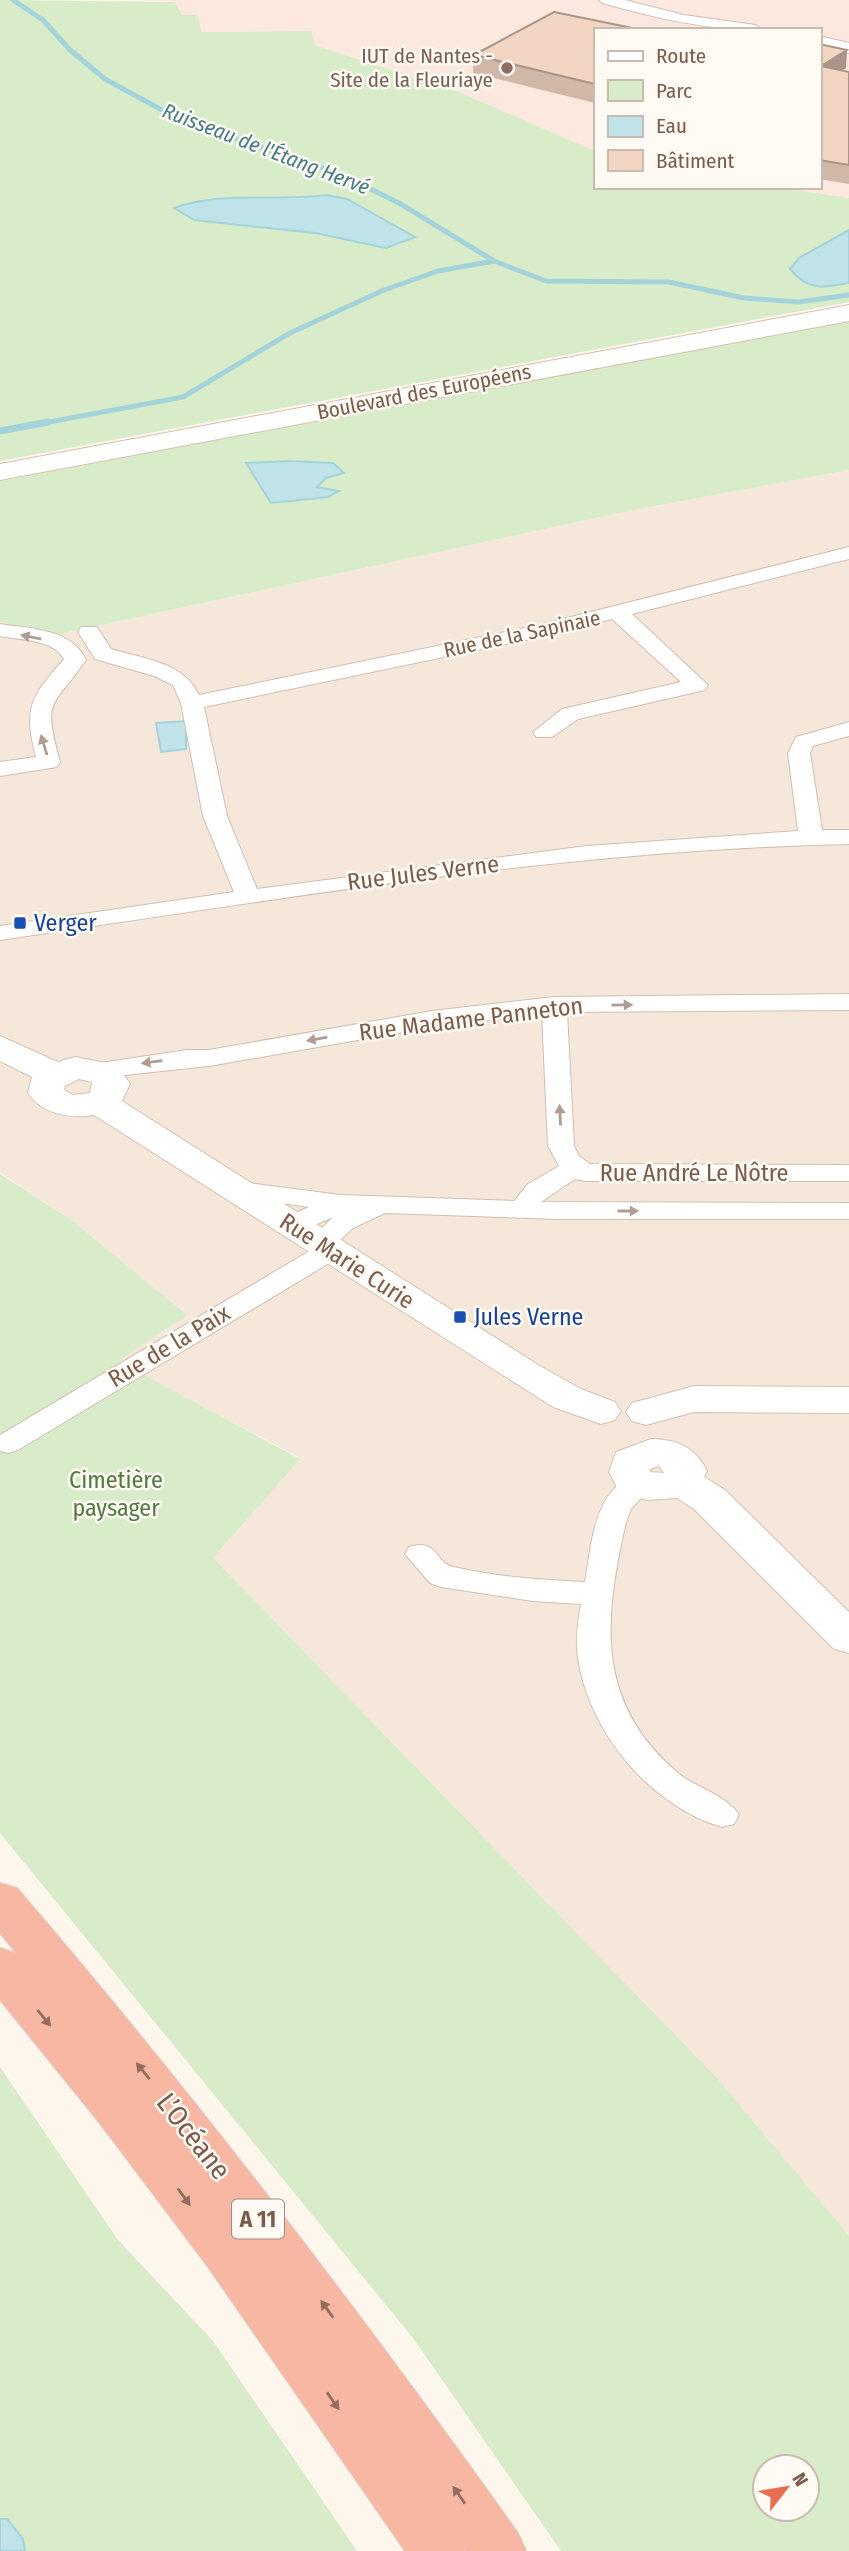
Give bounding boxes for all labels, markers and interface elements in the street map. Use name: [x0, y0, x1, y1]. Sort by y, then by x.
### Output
legend: [594, 28, 821, 189]
place label: IUT de Nantes - Site de la Fleuriaye: [330, 43, 493, 93]
text: Route: [656, 43, 706, 69]
marker: IUT de Nantes - Site de la Fleuriaye: [499, 60, 515, 76]
text: Parc: [656, 78, 692, 104]
water label: Ruisseau de l'Étang Hervé: [159, 97, 373, 201]
text: Eau: [656, 113, 687, 139]
text: Bâtiment: [656, 148, 735, 174]
street label: Boulevard des Européens: [315, 359, 533, 425]
street label: Rue de la Sapinaie: [441, 605, 603, 663]
one-way arrow: [20, 632, 42, 643]
one-way arrow: [39, 734, 49, 755]
street label: Rue Jules Verne: [346, 850, 500, 896]
place label: Verger: [34, 909, 97, 937]
marker: Verger: [12, 915, 28, 931]
street label: Rue Madame Panneton: [357, 991, 585, 1047]
one-way arrow: [612, 999, 634, 1010]
one-way arrow: [306, 1034, 328, 1045]
one-way arrow: [141, 1056, 163, 1067]
one-way arrow: [554, 1104, 565, 1126]
street label: Rue André Le Nôtre: [600, 1159, 788, 1187]
one-way arrow: [617, 1205, 639, 1217]
street label: Rue Marie Curie: [275, 1207, 419, 1315]
street label: Rue de la Paix: [103, 1299, 235, 1393]
place label: Jules Verne: [474, 1303, 583, 1331]
marker: Jules Verne: [452, 1309, 468, 1325]
park label: Cimetière paysager: [69, 1466, 163, 1522]
one-way arrow: [36, 2009, 51, 2027]
one-way arrow: [136, 2063, 151, 2080]
street label: L’Océane: [150, 2087, 238, 2186]
one-way arrow: [177, 2188, 191, 2207]
road number: A 11: [232, 2200, 284, 2238]
one-way arrow: [320, 2300, 334, 2319]
one-way arrow: [326, 2392, 340, 2410]
north arrow: [751, 2453, 821, 2523]
text: N: [787, 2469, 813, 2490]
one-way arrow: [452, 2486, 466, 2504]

